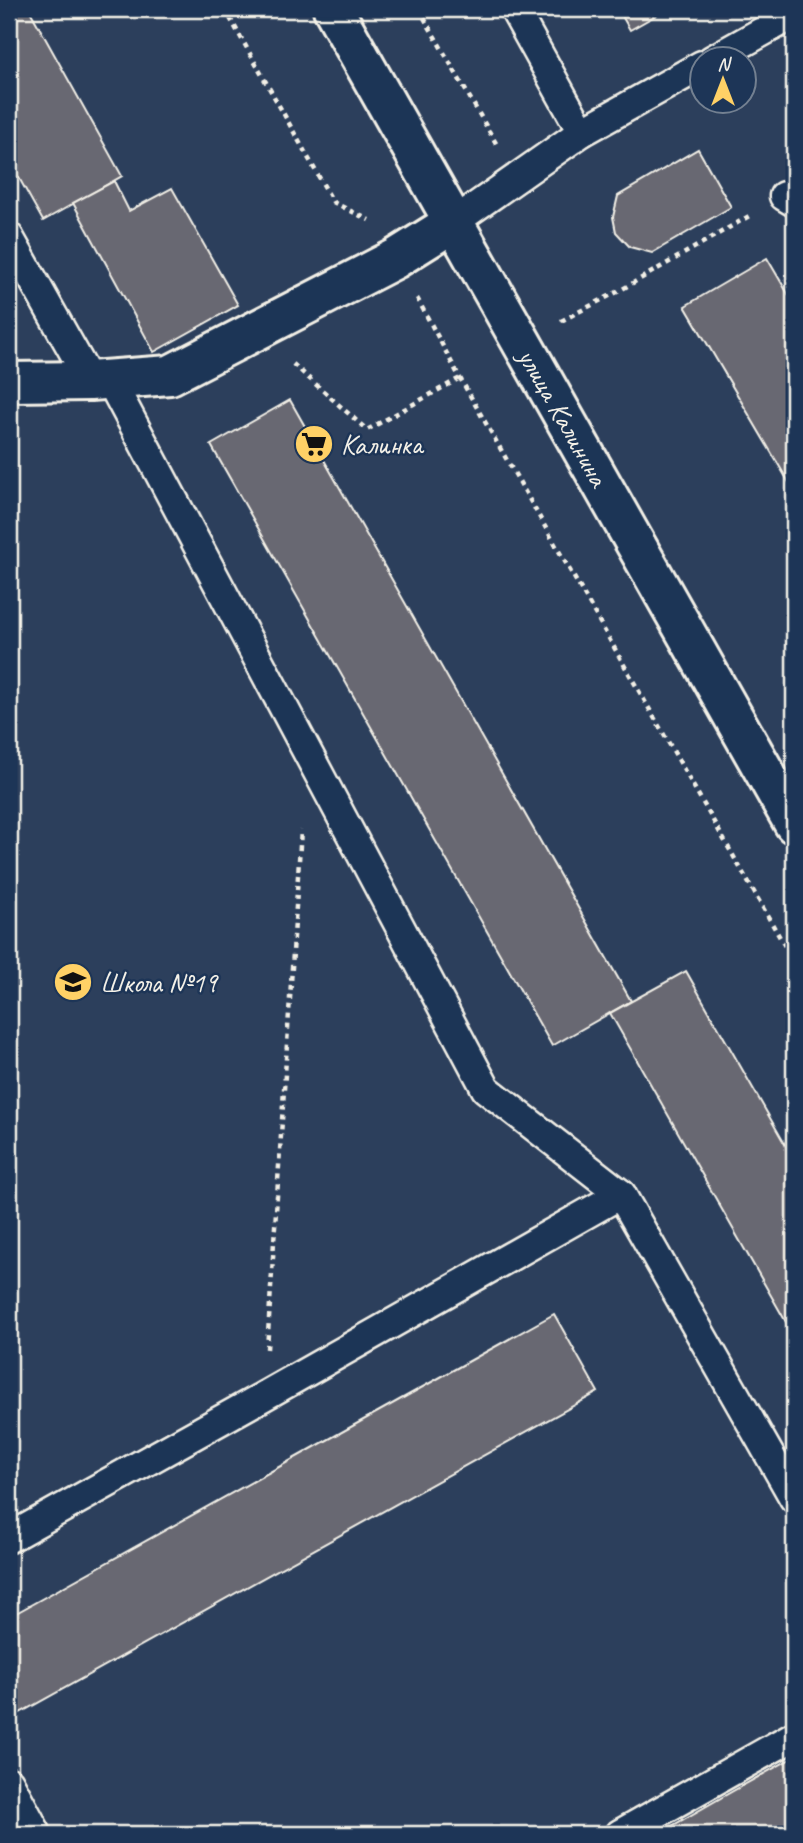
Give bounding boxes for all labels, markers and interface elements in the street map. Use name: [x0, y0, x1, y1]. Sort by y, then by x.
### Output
north arrow: [688, 46, 758, 116]
text: N: [717, 52, 732, 76]
street label: улица Калинина: [510, 341, 617, 494]
supermarket icon: Калинка: [293, 423, 335, 465]
place label: Калинка: [341, 427, 425, 462]
school or university icon: Школа №19: [52, 961, 94, 1003]
place label: Школа №19: [100, 965, 219, 1000]

